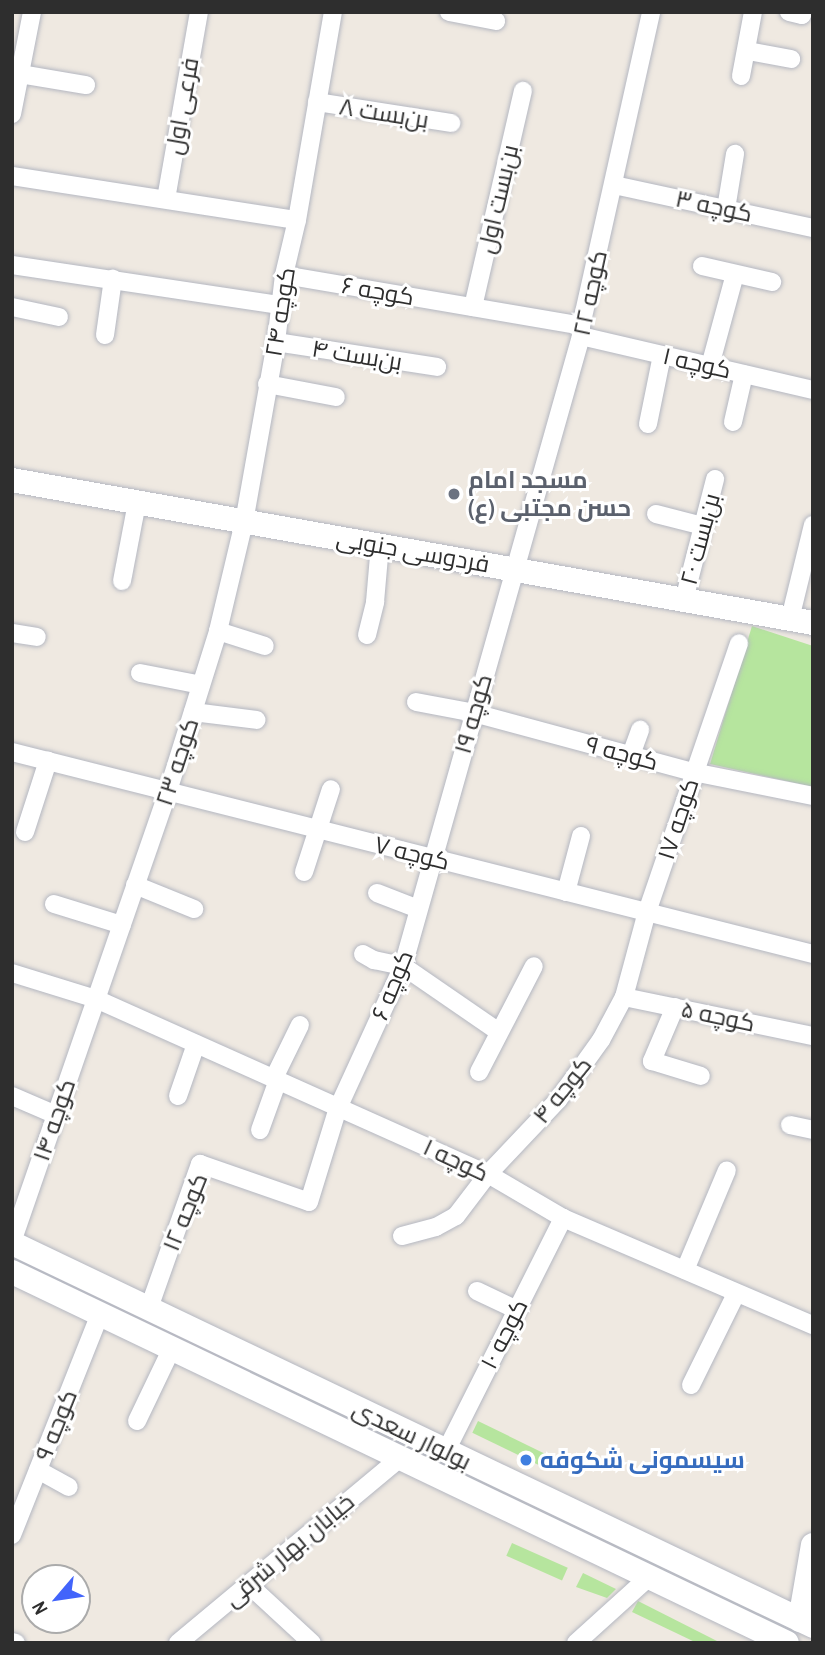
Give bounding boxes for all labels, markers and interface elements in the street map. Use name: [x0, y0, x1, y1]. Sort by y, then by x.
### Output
street label: فرعی اول: [159, 55, 205, 157]
street label: بن‌بست ۸: [337, 92, 431, 134]
street label: بن‌بست اول: [472, 142, 524, 256]
street label: کوچه ۳: [673, 184, 755, 228]
street label: کوچه ۲۲: [567, 248, 613, 338]
street label: کوچه ۲۴: [259, 265, 301, 359]
street label: کوچه ۶: [340, 270, 416, 312]
street label: بن‌بست ۴: [310, 334, 404, 376]
street label: کوچه ۱: [660, 341, 734, 385]
place label: مسجد امام حسن مجتبی (ع): [468, 466, 631, 522]
marker: مسجد امام حسن مجتبی (ع): [446, 486, 462, 502]
street label: بن‌بست ۲۰: [674, 490, 726, 588]
street label: فردوسی جنوبی: [334, 523, 492, 579]
street label: کوچه ۱۹: [448, 671, 498, 757]
street label: کوچه ۲۳: [149, 715, 205, 809]
street label: کوچه ۹: [583, 730, 661, 776]
street label: کوچه ۱۷: [651, 775, 705, 863]
street label: کوچه ۷: [371, 830, 453, 876]
street label: کوچه ۶: [365, 946, 419, 1024]
street label: کوچه ۵: [679, 994, 757, 1038]
street label: کوچه ۴: [526, 1051, 598, 1129]
street label: کوچه ۱۴: [27, 1075, 81, 1165]
street label: کوچه ۱: [419, 1132, 493, 1188]
street label: کوچه ۱۲: [156, 1169, 214, 1255]
street label: کوچه ۱۰: [474, 1294, 534, 1374]
street label: کوچه ۹: [29, 1385, 83, 1465]
street label: بولوار سعدی: [348, 1394, 476, 1476]
place label: سیسمونی شکوفه: [540, 1446, 745, 1474]
marker: سیسمونی شکوفه: [518, 1452, 534, 1468]
street label: خیابان بهار شرقی: [218, 1487, 360, 1613]
north arrow: [21, 1564, 91, 1634]
text: N: [25, 1597, 53, 1619]

